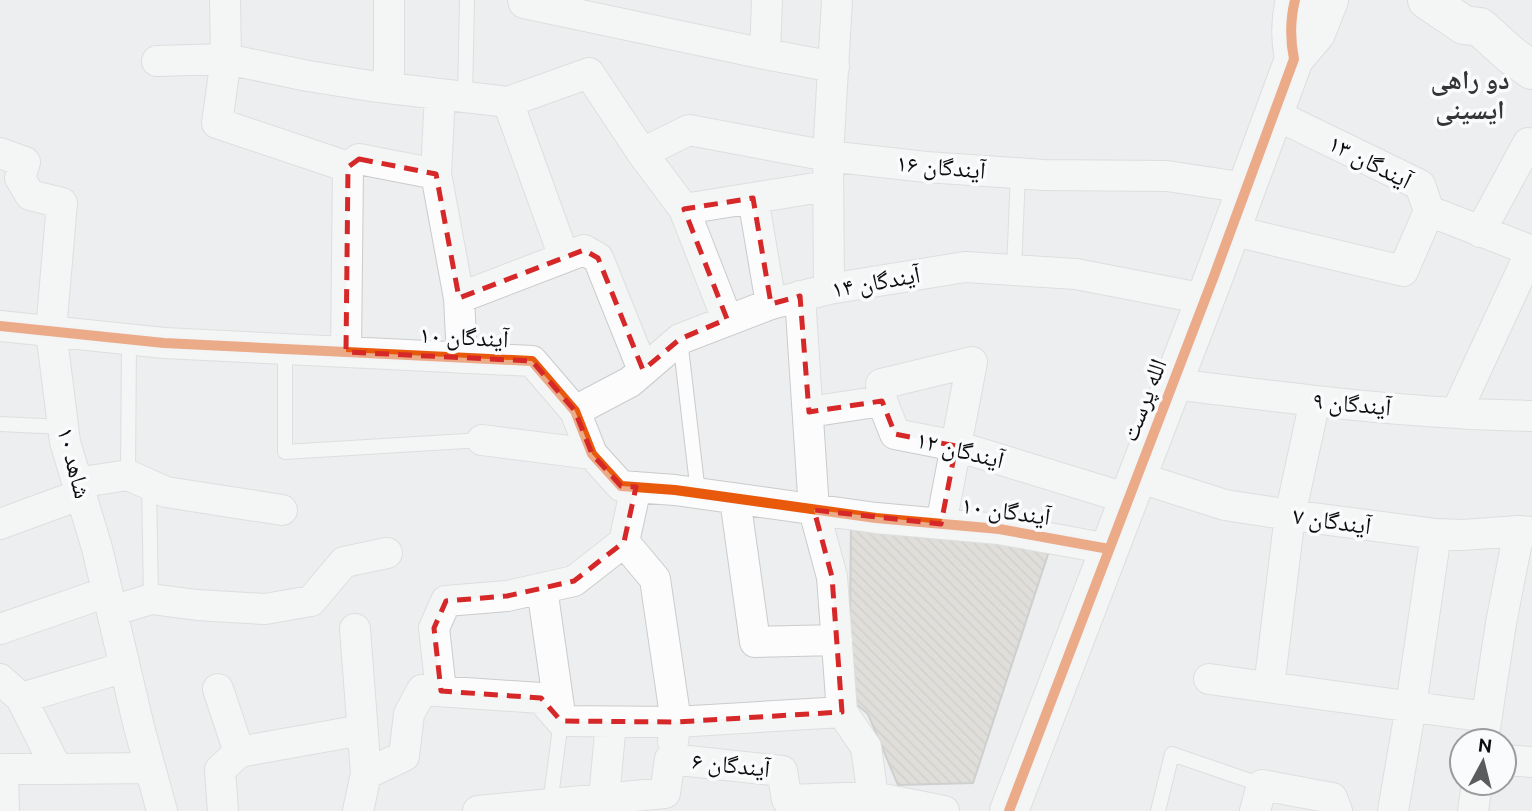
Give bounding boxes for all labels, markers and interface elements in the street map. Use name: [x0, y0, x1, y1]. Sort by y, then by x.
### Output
district label: دو راهی ایسینی: [1431, 65, 1509, 126]
street label: آیندگان ۱۳: [1324, 129, 1417, 195]
street label: آیندگان ۱۶: [895, 149, 988, 185]
street label: آیندگان ۱۴: [830, 260, 923, 304]
street label: آیندگان ۱۰: [419, 321, 510, 353]
street label: الله پرست: [1115, 355, 1173, 445]
street label: آیندگان ۹: [1312, 387, 1393, 421]
street label: شاهد ۱۰: [52, 424, 97, 501]
street label: آیندگان ۱۲: [913, 426, 1008, 475]
street label: آیندگان ۱۰: [960, 491, 1053, 531]
street label: آیندگان ۷: [1291, 502, 1374, 540]
north arrow: [1448, 727, 1518, 797]
text: N: [1477, 733, 1493, 757]
street label: آیندگان ۶: [690, 747, 772, 783]

